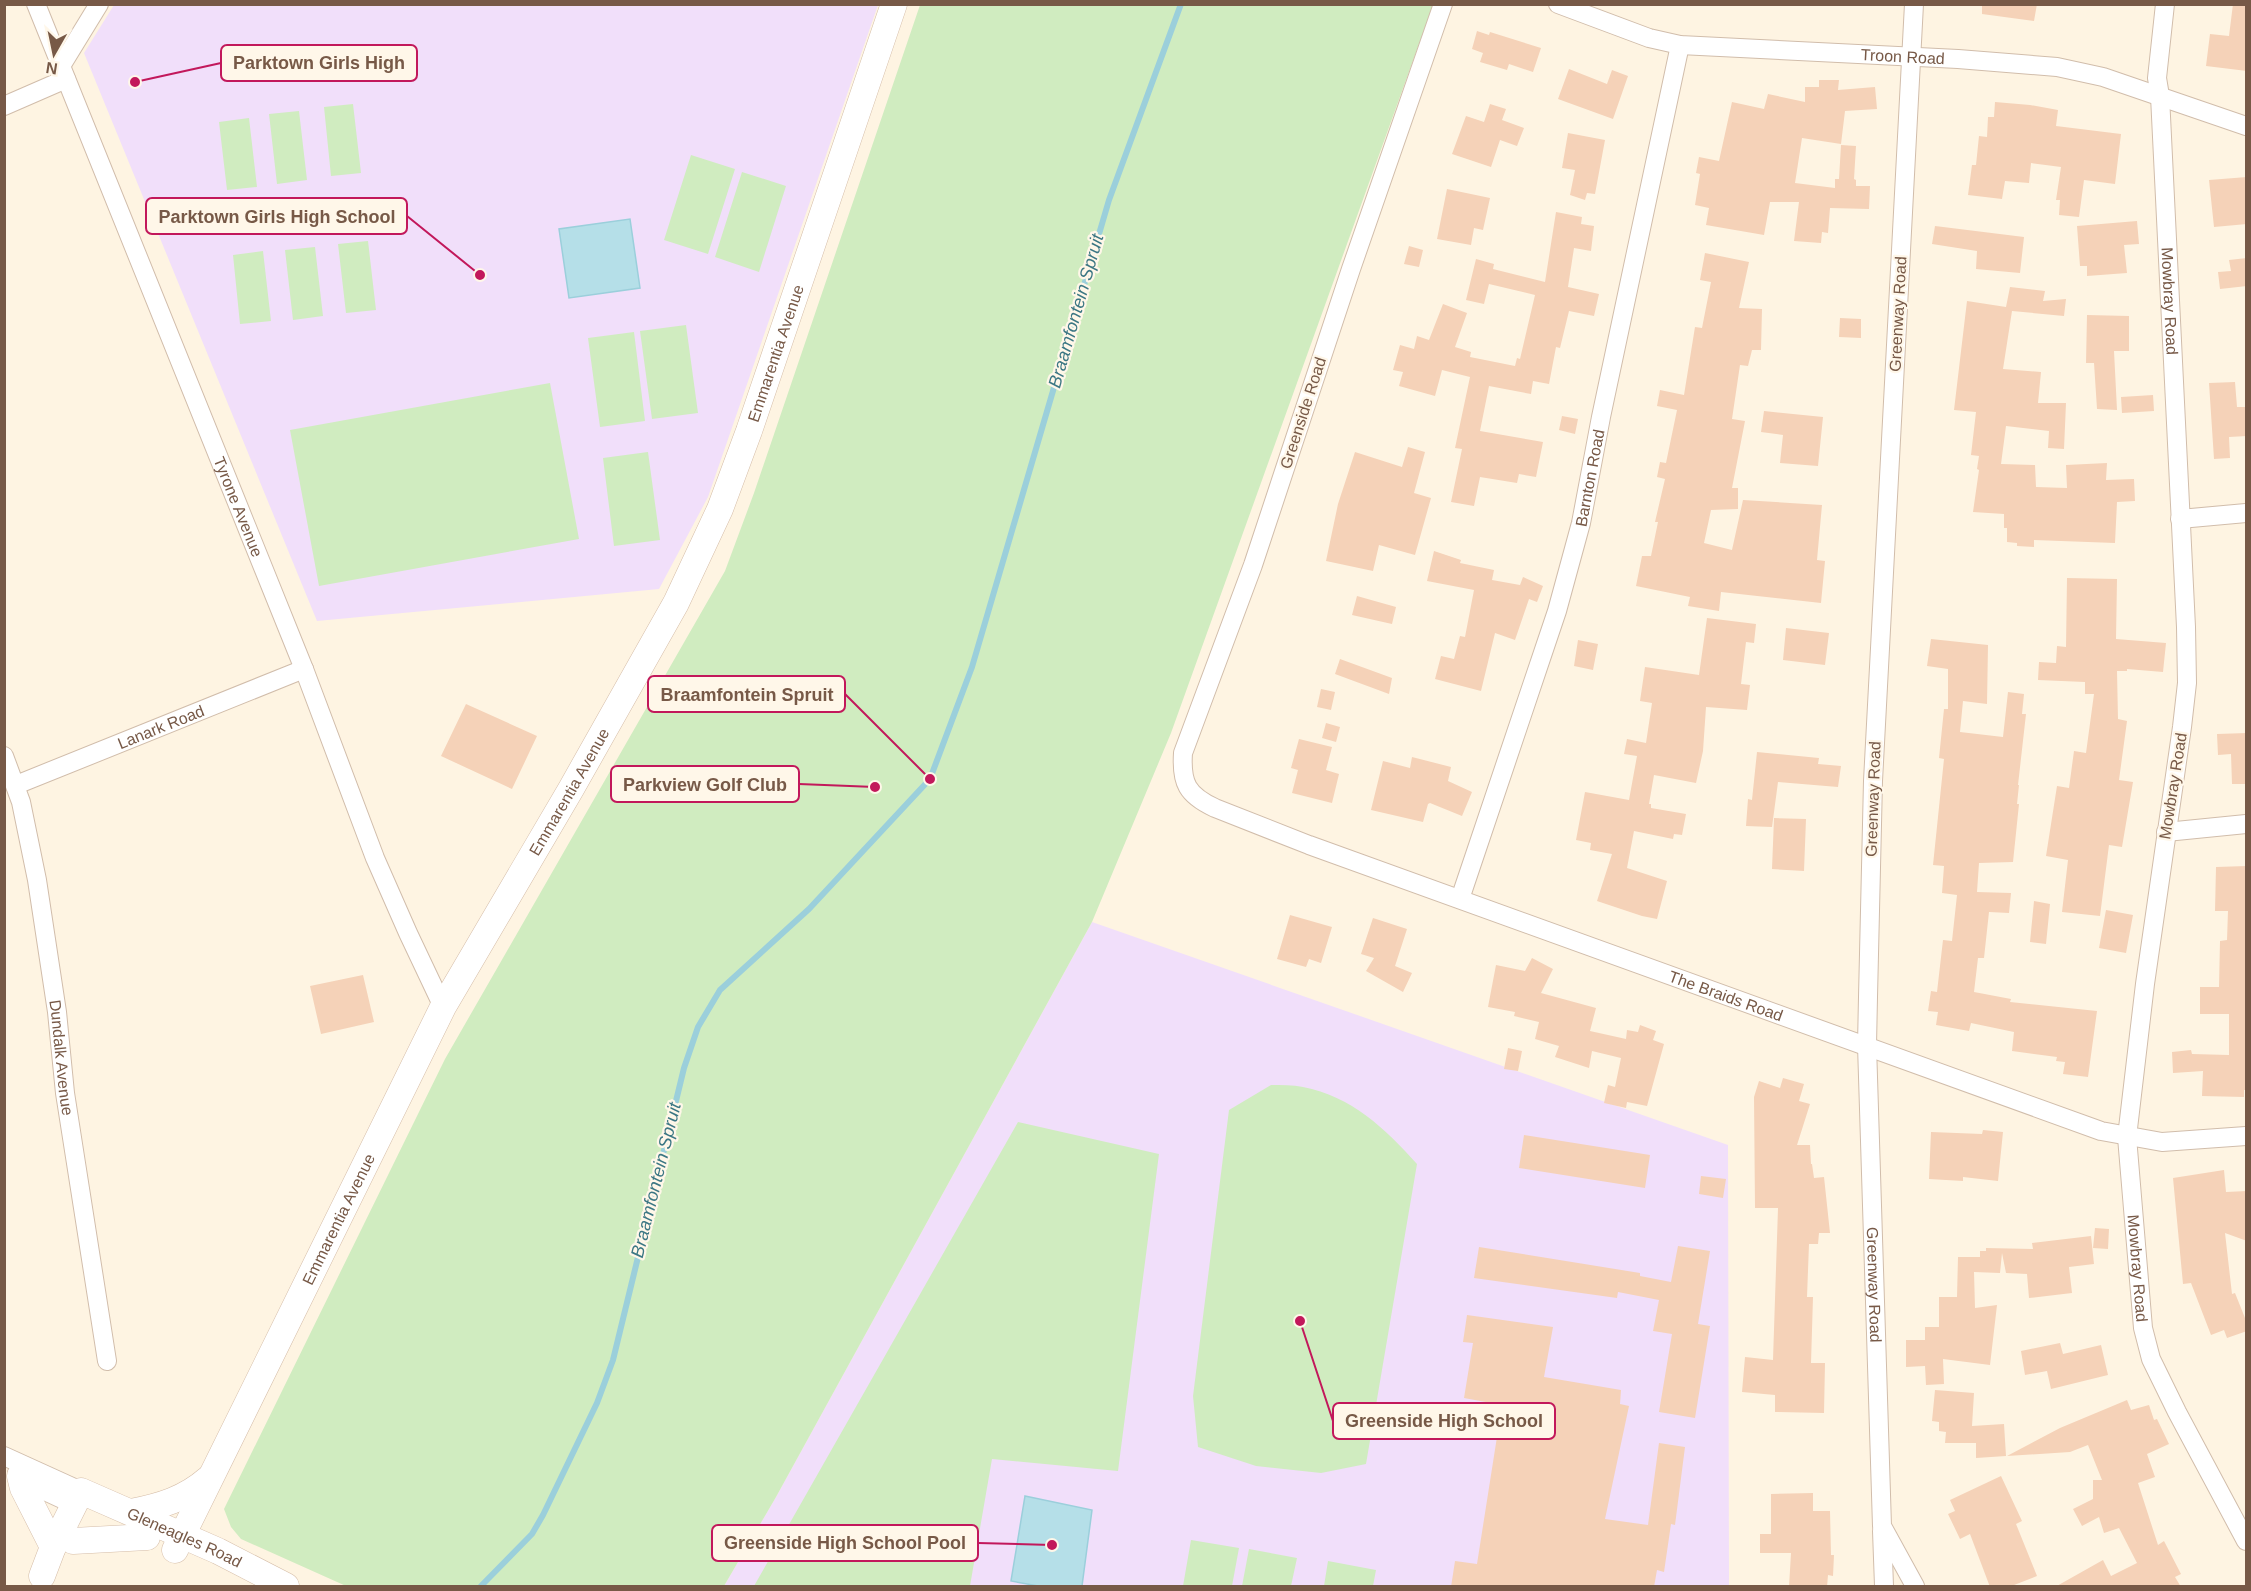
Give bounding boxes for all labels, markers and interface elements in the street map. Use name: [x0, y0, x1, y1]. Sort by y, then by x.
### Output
north arrow: [24, 24, 84, 84]
callout: Parktown Girls High: [221, 45, 417, 81]
street label: Troon Road: [1860, 46, 1945, 67]
text: Parktown Girls High: [233, 53, 405, 73]
text: N: [45, 59, 59, 78]
callout: Parktown Girls High School: [146, 198, 407, 234]
text: Parktown Girls High School: [158, 207, 396, 227]
water label: Braamfontein Spruit: [1044, 231, 1108, 390]
street label: Mowbray Road: [2159, 247, 2181, 355]
street label: Greenway Road: [1886, 256, 1910, 372]
street label: Emmarentia Avenue: [744, 282, 807, 424]
street label: Greenside Road: [1277, 355, 1329, 471]
street label: Barnton Road: [1572, 428, 1607, 528]
street label: Tyrone Avenue: [211, 454, 266, 559]
callout: Braamfontein Spruit: [648, 676, 845, 712]
text: Braamfontein Spruit: [660, 685, 834, 705]
street label: Lanark Road: [115, 702, 206, 752]
street label: Emmarentia Avenue: [526, 725, 612, 858]
street label: Mowbray Road: [2156, 732, 2190, 840]
street label: Greenway Road: [1862, 741, 1884, 857]
callout: Parkview Golf Club: [611, 766, 799, 802]
text: Parkview Golf Club: [623, 775, 787, 795]
street label: The Braids Road: [1667, 967, 1785, 1024]
street label: Dundalk Avenue: [47, 999, 77, 1117]
water label: Braamfontein Spruit: [627, 1099, 685, 1260]
street label: Emmarentia Avenue: [299, 1151, 378, 1287]
street label: Mowbray Road: [2125, 1214, 2151, 1323]
street label: Greenway Road: [1864, 1227, 1885, 1343]
callout: Greenside High School: [1333, 1403, 1555, 1439]
text: Greenside High School: [1345, 1411, 1543, 1431]
street label: Gleneagles Road: [125, 1504, 245, 1570]
callout: Greenside High School Pool: [712, 1525, 978, 1561]
text: Greenside High School Pool: [724, 1533, 966, 1553]

